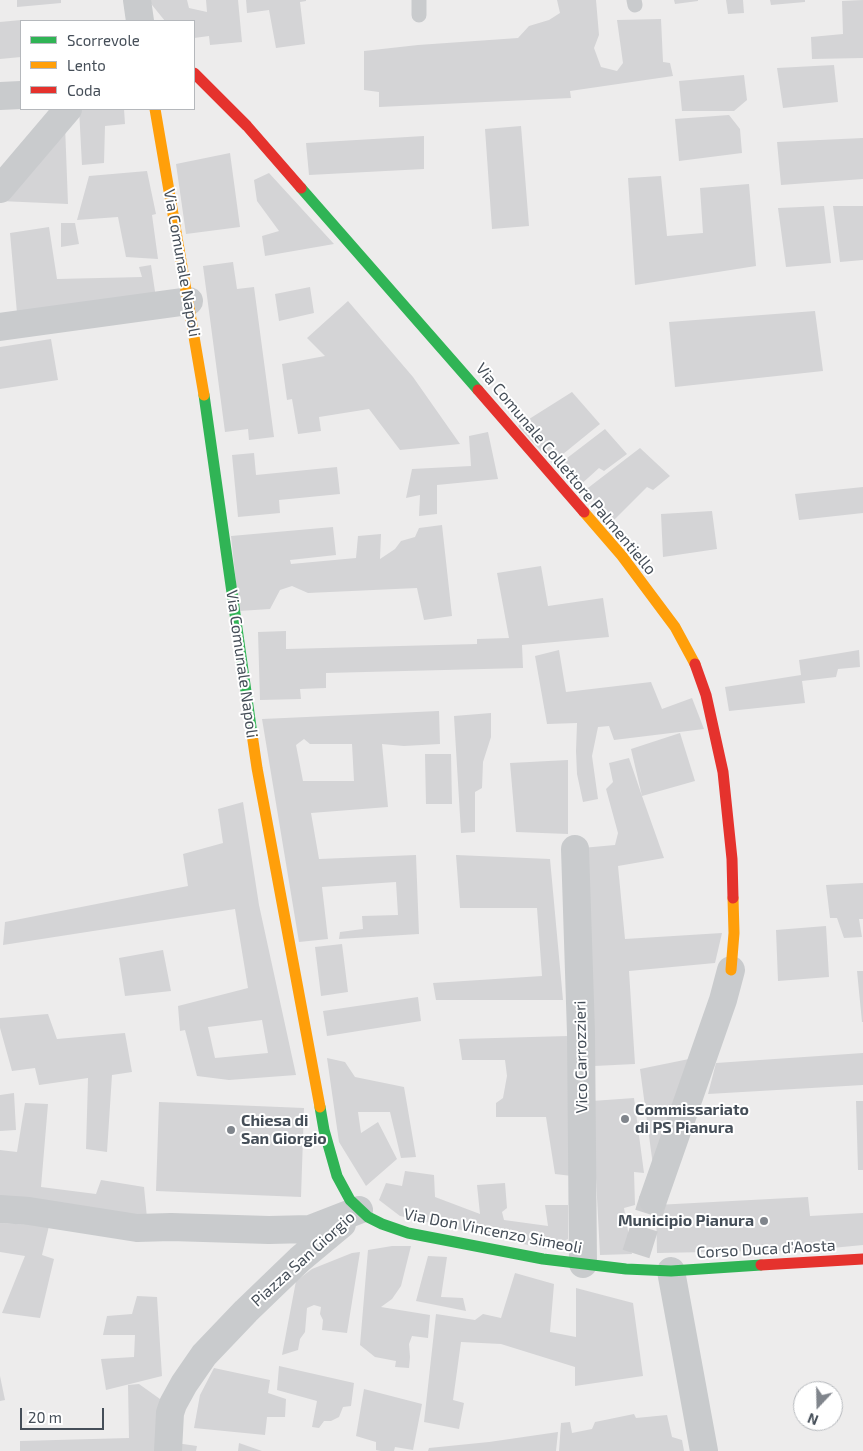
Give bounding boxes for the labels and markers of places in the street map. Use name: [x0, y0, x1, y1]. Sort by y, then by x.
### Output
place label: Commissariato di PS Pianura: [635, 1100, 749, 1138]
place label: Chiesa di San Giorgio: [241, 1111, 327, 1149]
marker: Commissariato di PS Pianura: [619, 1113, 631, 1125]
marker: Chiesa di San Giorgio: [225, 1124, 237, 1136]
place label: Municipio Pianura: [618, 1211, 754, 1231]
marker: Municipio Pianura: [758, 1215, 770, 1227]

